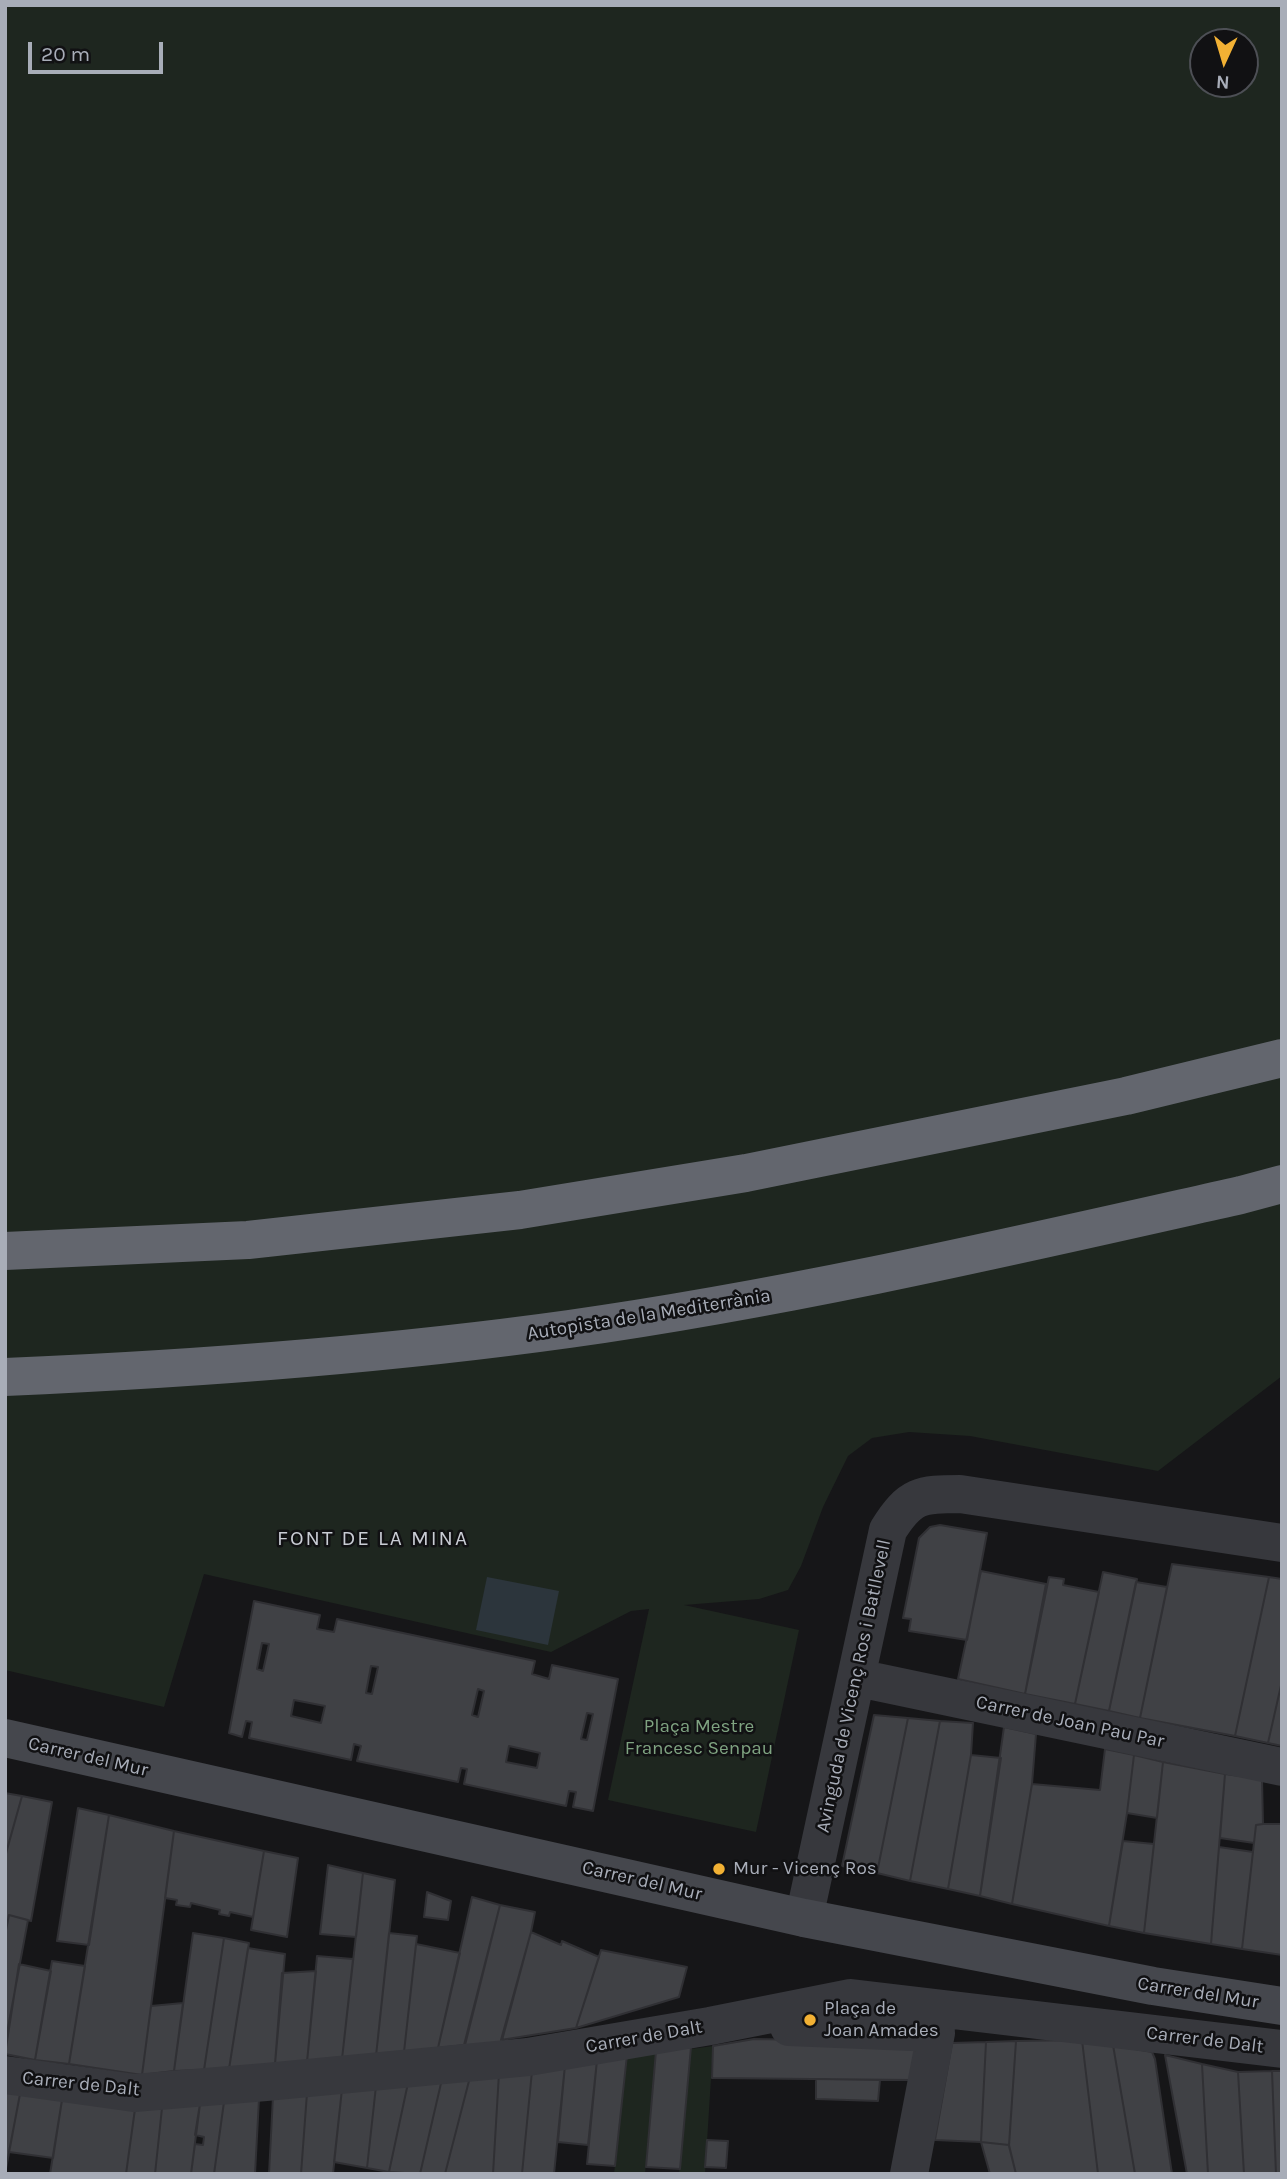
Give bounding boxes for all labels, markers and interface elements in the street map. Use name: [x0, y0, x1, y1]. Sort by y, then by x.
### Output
scale bar: [32, 28, 166, 72]
north arrow: [1189, 28, 1259, 98]
text: 20 m: [41, 42, 90, 66]
text: N: [1215, 71, 1230, 93]
street label: Autopista de la Mediterrània: [526, 1284, 772, 1346]
district label: FONT DE LA MINA: [279, 1526, 467, 1552]
street label: Avinguda de Vicenç Ros i Batllevell: [812, 1537, 896, 1835]
street label: Carrer de Joan Pau Par: [974, 1691, 1166, 1753]
park label: Plaça Mestre Francesc Senpau: [625, 1716, 773, 1760]
street label: Carrer del Mur: [26, 1732, 150, 1782]
street label: Carrer del Mur: [580, 1856, 704, 1906]
place label: Mur - Vicenç Ros: [733, 1858, 877, 1880]
marker: Mur - Vicenç Ros: [711, 1861, 727, 1877]
street label: Carrer del Mur: [1136, 1972, 1260, 2014]
place label: Plaça de Joan Amades: [824, 1998, 939, 2042]
marker: Plaça de Joan Amades: [802, 2012, 818, 2028]
street label: Carrer de Dalt: [584, 2016, 704, 2058]
street label: Carrer de Dalt: [1145, 2021, 1265, 2059]
street label: Carrer de Dalt: [21, 2066, 141, 2102]

